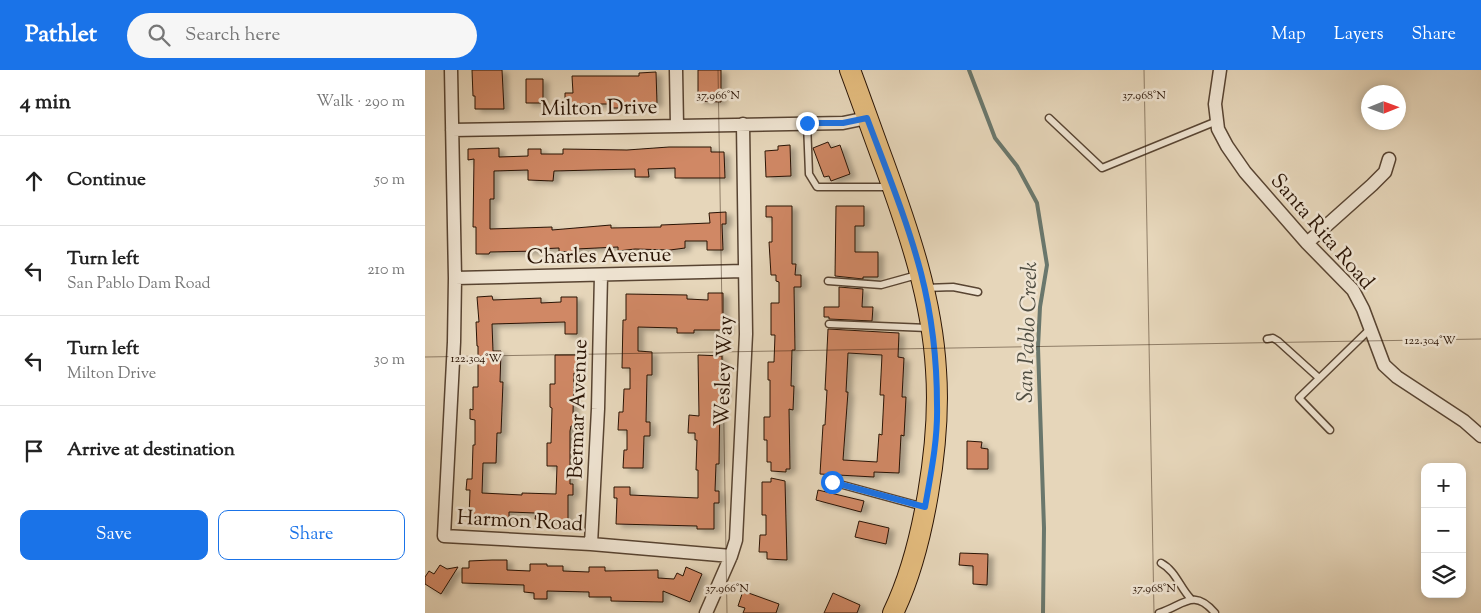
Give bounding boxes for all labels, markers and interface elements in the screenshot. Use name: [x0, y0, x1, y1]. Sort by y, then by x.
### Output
search box: [127, 13, 477, 58]
text: Pathlet: [25, 18, 97, 52]
icon: search: [145, 21, 173, 49]
text: Search here: [185, 22, 280, 49]
text: Map: [1271, 22, 1306, 48]
text: Layers: [1334, 22, 1384, 48]
text: Share: [1412, 22, 1456, 48]
north arrow: [1361, 85, 1406, 130]
text: 37.966°N: [696, 87, 740, 105]
text: 37.968°N: [1122, 87, 1166, 105]
text: 4 min: [20, 88, 71, 118]
text: Walk · 290 m: [316, 91, 405, 114]
street label: Milton Drive: [540, 93, 658, 125]
route end: [796, 112, 819, 135]
icon: ahead: [20, 167, 48, 195]
text: Continue: [67, 167, 146, 194]
street label: Santa Rita Road: [1263, 168, 1381, 297]
text: 50 m: [374, 169, 405, 192]
street label: Charles Avenue: [526, 241, 672, 273]
text: Turn left: [67, 246, 139, 273]
icon: left: [20, 257, 48, 285]
text: 210 m: [367, 259, 405, 282]
water label: San Pablo Creek: [1011, 261, 1047, 403]
text: San Pablo Dam Road: [67, 273, 211, 296]
street label: Wesley Way: [708, 314, 742, 427]
text: 122.304°W: [1404, 332, 1456, 350]
text: Turn left: [67, 336, 139, 363]
street label: Bermar Avenue: [562, 339, 596, 480]
icon: left: [20, 347, 48, 375]
text: 30 m: [374, 349, 405, 372]
text: 122.304°W: [450, 350, 502, 368]
text: Milton Drive: [67, 363, 156, 386]
icon: arrive: [20, 437, 48, 465]
text: Arrive at destination: [67, 437, 235, 464]
map controls: [1421, 463, 1466, 598]
button: +: [1421, 463, 1466, 508]
route start: [821, 471, 844, 494]
street label: Harmon Road: [456, 504, 584, 540]
button: −: [1421, 508, 1466, 553]
button: Save: [20, 510, 208, 560]
button: Share: [218, 510, 405, 560]
button: layers: [1421, 553, 1466, 598]
text: 37.966°N: [705, 580, 749, 598]
text: 37.968°N: [1132, 580, 1176, 598]

